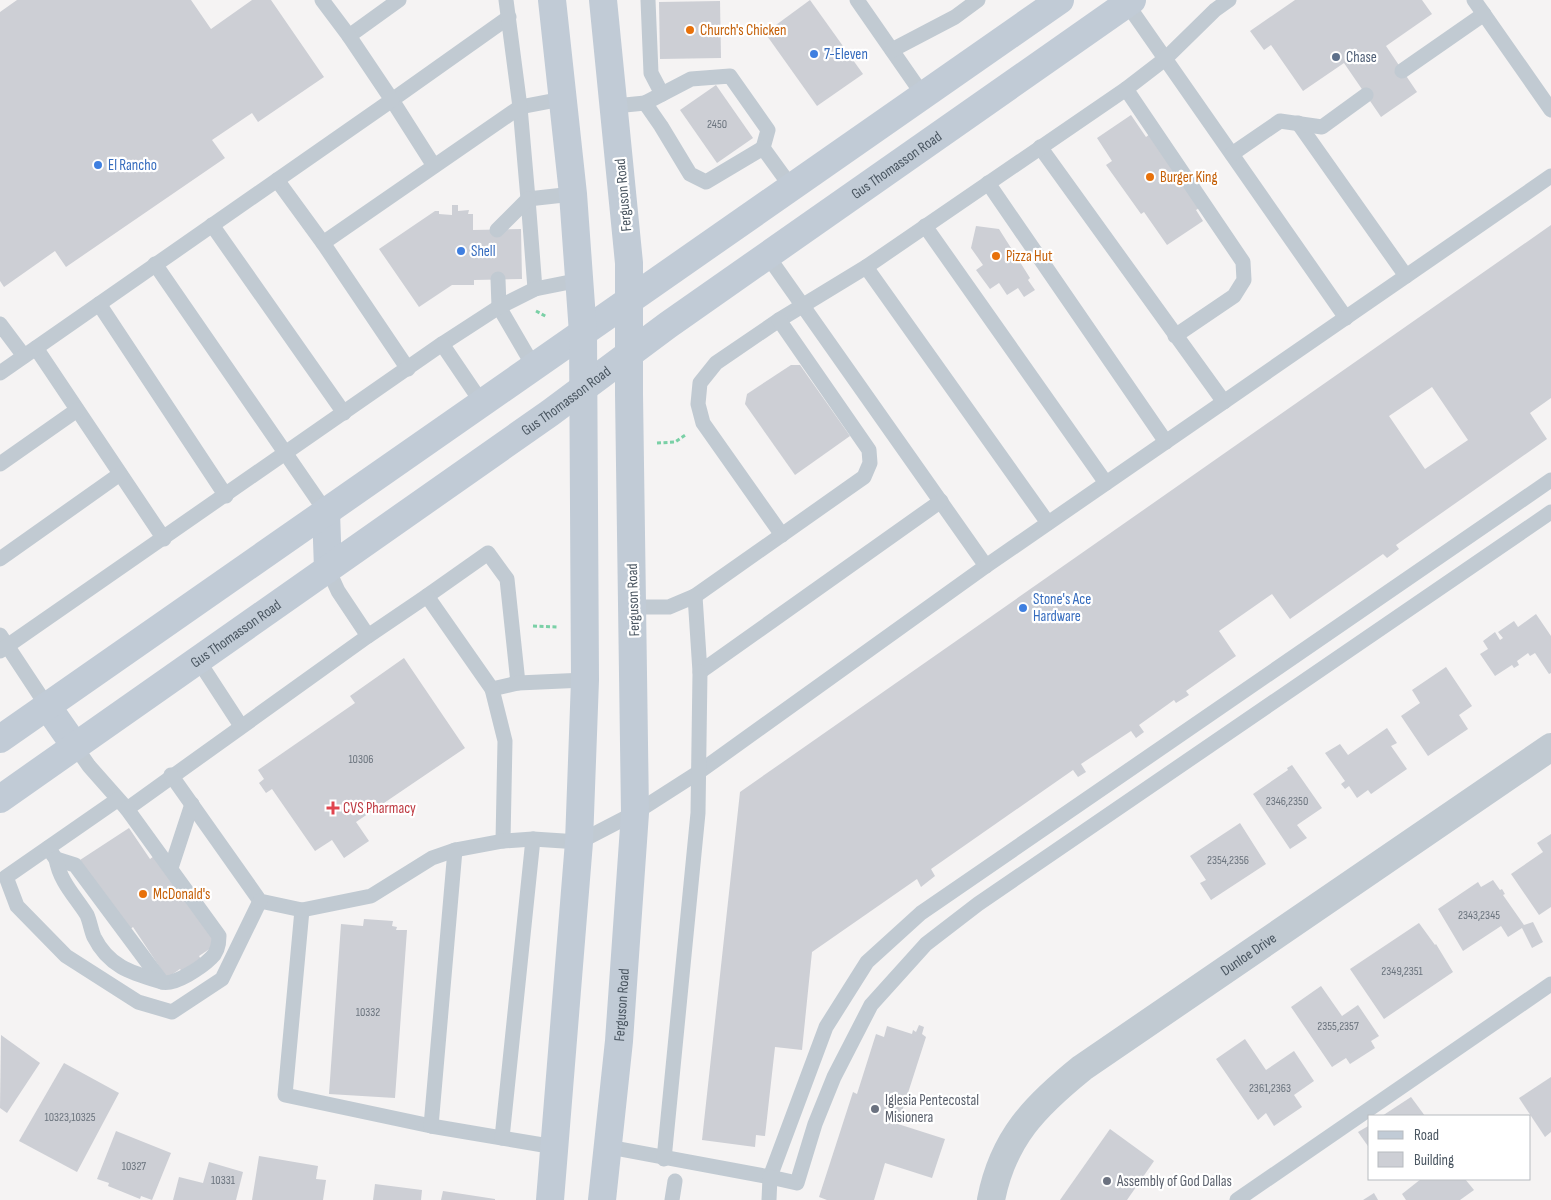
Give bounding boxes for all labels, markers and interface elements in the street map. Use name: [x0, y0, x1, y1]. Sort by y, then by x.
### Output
place label: Church's Chicken: [700, 21, 786, 40]
marker: Church's Chicken: [684, 24, 696, 36]
place label: 7-Eleven: [824, 45, 868, 64]
marker: 7-Eleven: [808, 48, 820, 60]
place label: Chase: [1346, 48, 1377, 67]
marker: Chase: [1330, 51, 1342, 63]
house number: 2450: [707, 117, 727, 132]
street label: Gus Thomasson Road: [848, 127, 946, 204]
place label: El Rancho: [108, 156, 157, 175]
street label: Ferguson Road: [611, 158, 636, 232]
marker: El Rancho: [92, 159, 104, 171]
place label: Burger King: [1160, 168, 1218, 187]
marker: Burger King: [1144, 171, 1156, 183]
place label: Shell: [471, 242, 495, 261]
marker: Shell: [455, 245, 467, 257]
place label: Pizza Hut: [1006, 247, 1053, 266]
marker: Pizza Hut: [990, 250, 1002, 262]
street label: Gus Thomasson Road: [518, 362, 615, 440]
street label: Ferguson Road: [623, 563, 644, 637]
place label: Stone's Ace Hardware: [1033, 590, 1091, 626]
street label: Gus Thomasson Road: [187, 596, 285, 672]
marker: Stone's Ace Hardware: [1017, 602, 1029, 614]
house number: 10306: [348, 752, 374, 767]
house number: 2346,2350: [1266, 794, 1308, 809]
place label: CVS Pharmacy: [343, 799, 416, 818]
marker: CVS Pharmacy: [327, 802, 339, 814]
house number: 2354,2356: [1207, 853, 1249, 868]
place label: McDonald's: [153, 885, 211, 904]
marker: McDonald's: [137, 888, 149, 900]
house number: 2343,2345: [1458, 908, 1500, 923]
street label: Dunloe Drive: [1217, 929, 1280, 980]
house number: 2349,2351: [1381, 964, 1423, 979]
street label: Ferguson Road: [610, 968, 634, 1042]
house number: 10332: [356, 1005, 380, 1020]
house number: 2355,2357: [1317, 1019, 1359, 1034]
house number: 2361,2363: [1249, 1081, 1291, 1096]
place label: Iglesia Pentecostal Misionera: [885, 1091, 979, 1127]
marker: Iglesia Pentecostal Misionera: [869, 1103, 881, 1115]
house number: 10323,10325: [44, 1110, 96, 1125]
legend: [1368, 1115, 1531, 1180]
text: Road: [1414, 1126, 1439, 1145]
text: Building: [1414, 1151, 1454, 1170]
house number: 10327: [122, 1159, 146, 1174]
place label: Assembly of God Dallas: [1116, 1172, 1232, 1191]
house number: 10331: [211, 1173, 236, 1188]
marker: Assembly of God Dallas: [1101, 1175, 1113, 1187]

